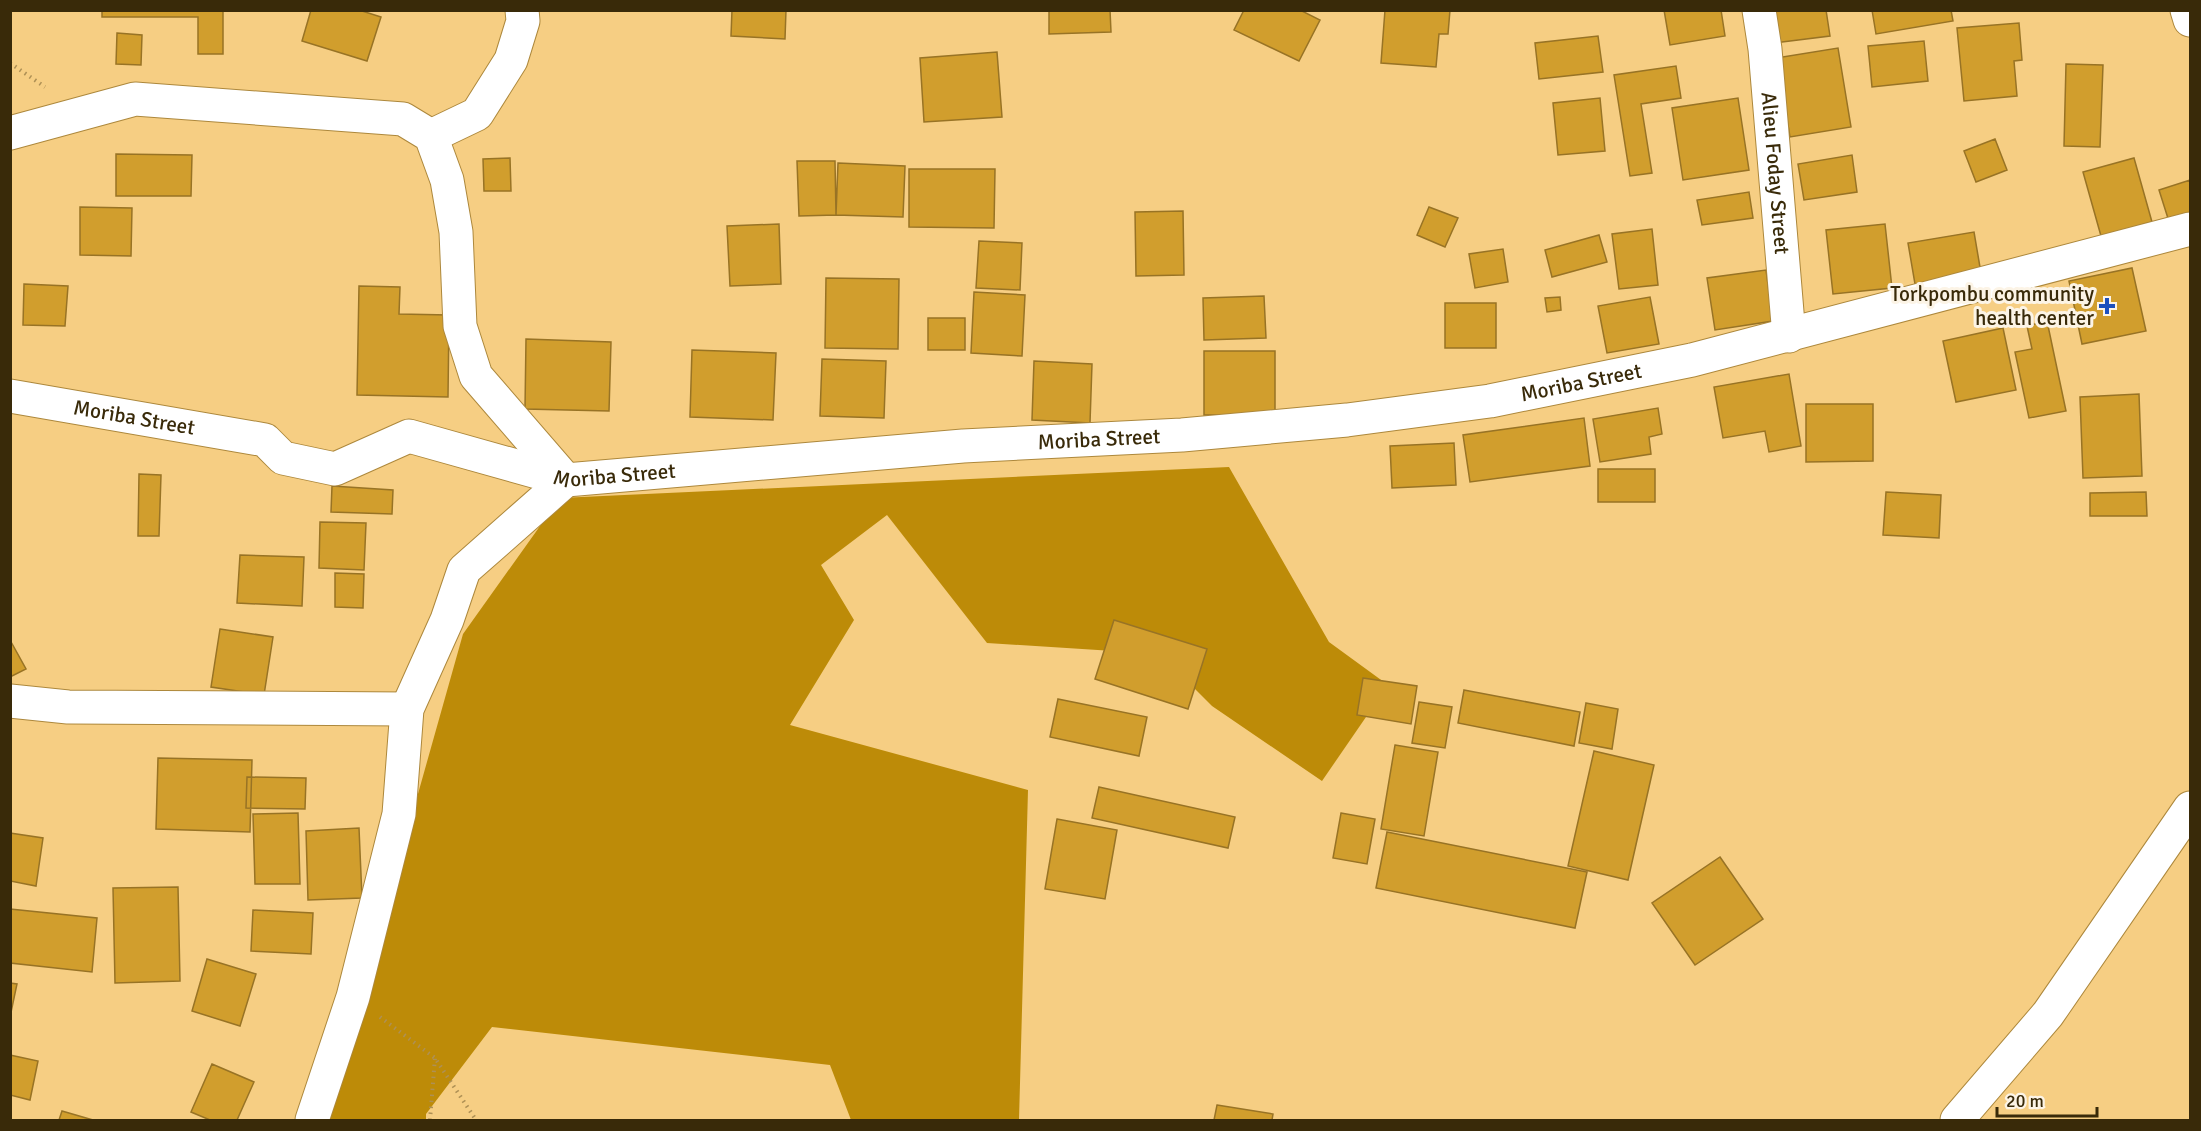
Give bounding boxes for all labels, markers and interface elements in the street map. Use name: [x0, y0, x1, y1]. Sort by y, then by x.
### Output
street label: Alieu Foday Street: [1756, 91, 1795, 255]
place label: Torkpombu community health center: [1890, 281, 2094, 331]
marker: Torkpombu community health center: [2098, 297, 2116, 315]
street label: Moriba Street: [1518, 358, 1644, 407]
street label: Moriba Street: [71, 394, 197, 441]
street label: Moriba Street: [1037, 423, 1161, 455]
street label: Moriba Street: [550, 458, 677, 494]
scale bar: [1997, 1080, 2098, 1118]
text: 20 m: [2006, 1090, 2044, 1112]

